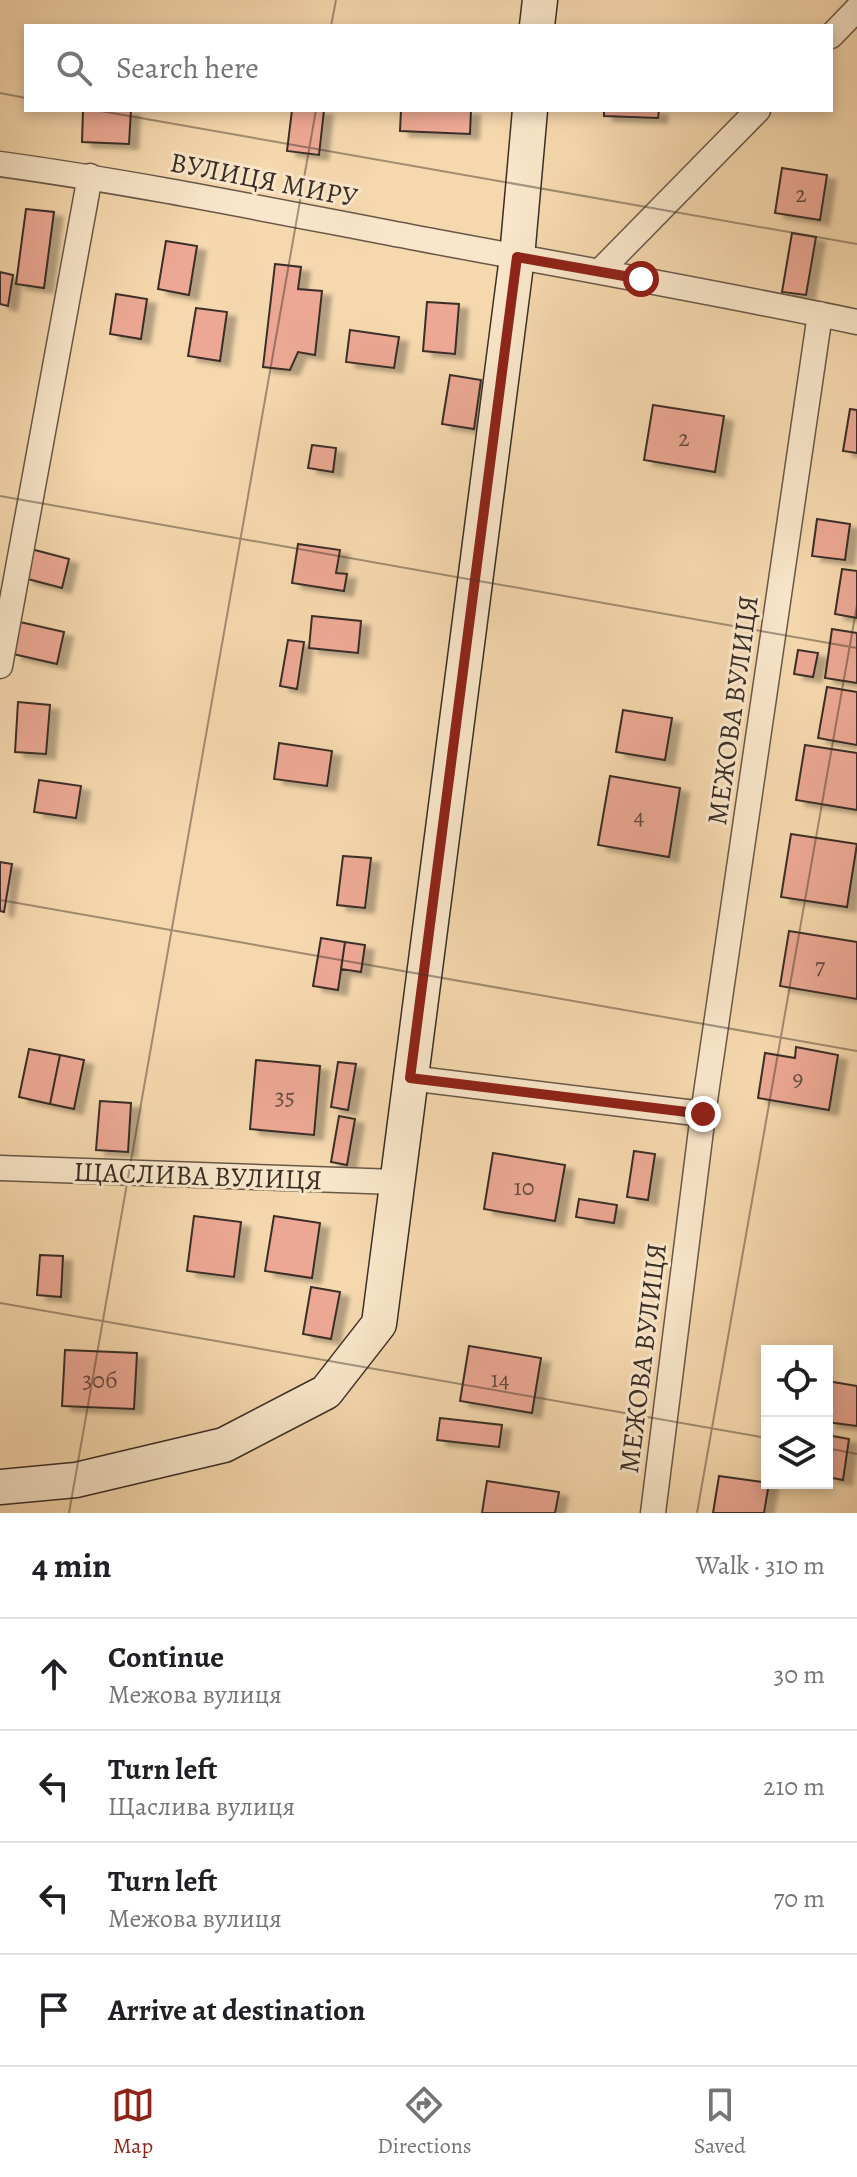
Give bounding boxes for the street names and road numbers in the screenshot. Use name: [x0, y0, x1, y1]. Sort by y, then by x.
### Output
street label: ВУЛИЦЯ МИРУ: [167, 143, 361, 217]
street label: МЕЖОВА ВУЛИЦЯ: [698, 593, 768, 827]
street label: ЩАСЛИВА ВУЛИЦЯ: [73, 1153, 323, 1199]
street label: МЕЖОВА ВУЛИЦЯ: [610, 1241, 676, 1475]

